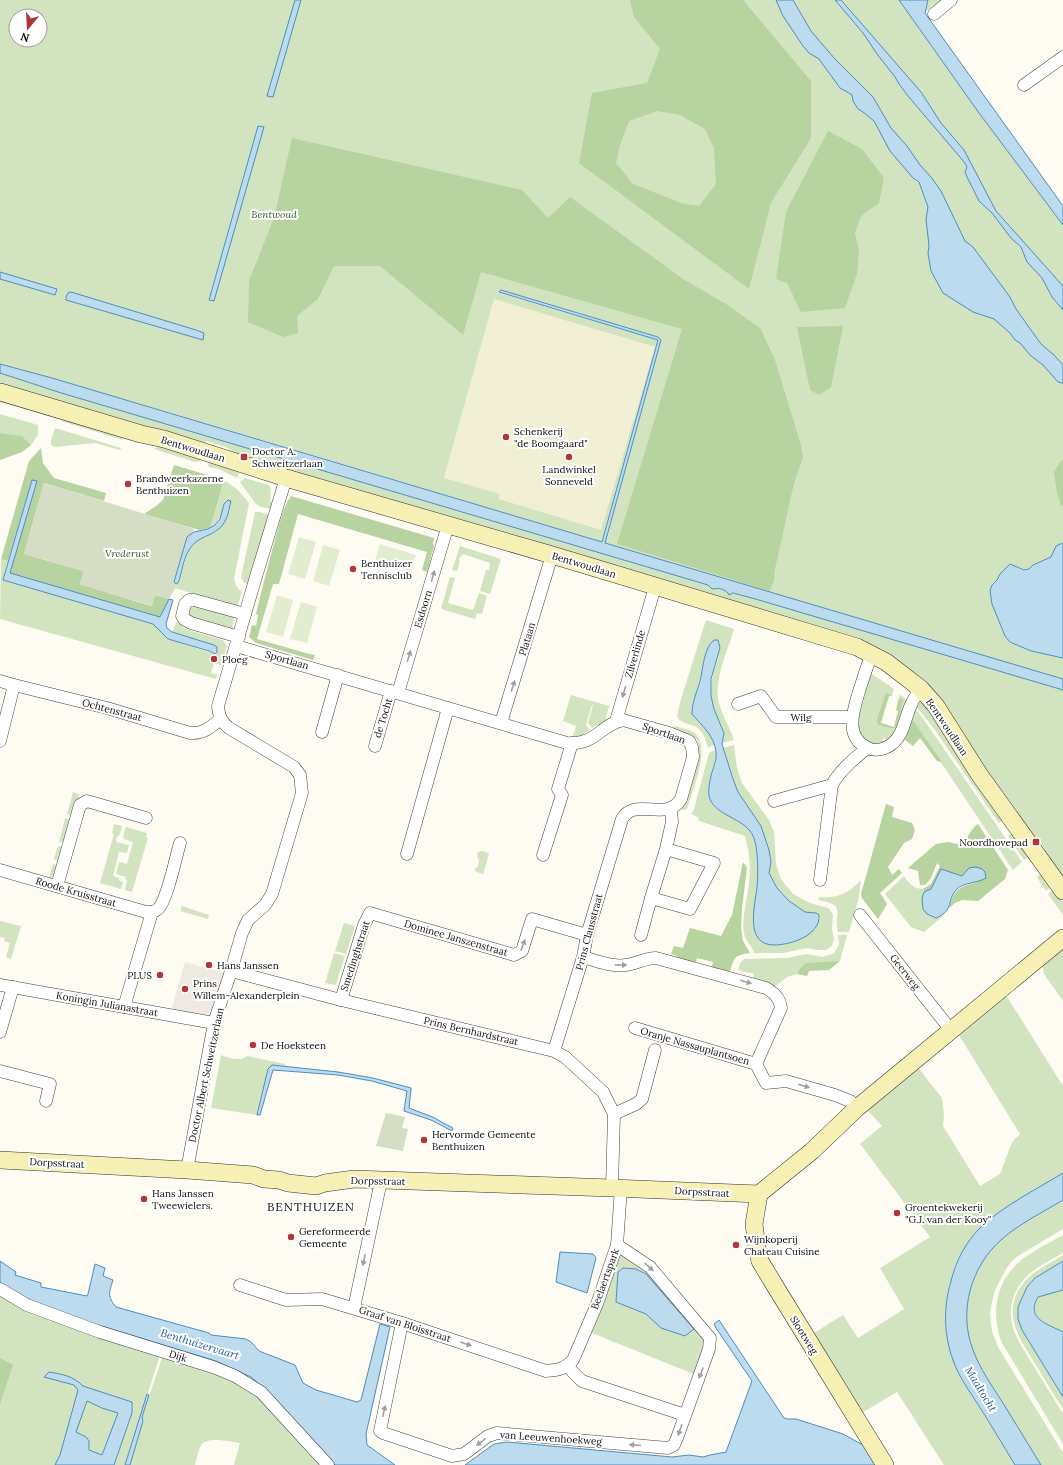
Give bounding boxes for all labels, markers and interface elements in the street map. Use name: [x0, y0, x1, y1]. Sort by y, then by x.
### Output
north arrow: [8, 8, 48, 48]
text: N: [18, 29, 31, 45]
park label: Bentwoud: [251, 208, 297, 221]
place label: Schenkerij "de Boomgaard": [514, 425, 588, 450]
marker: Schenkerij "de Boomgaard": [501, 432, 511, 442]
street label: Bentwoudlaan: [159, 433, 227, 465]
place label: Doctor A. Schweitzerlaan: [252, 445, 323, 470]
marker: Doctor A. Schweitzerlaan: [239, 452, 249, 462]
marker: Landwinkel Sonneveld: [564, 452, 574, 462]
place label: Landwinkel Sonneveld: [542, 463, 596, 488]
place label: Brandweerkazerne Benthuizen: [136, 472, 224, 497]
marker: Brandweerkazerne Benthuizen: [123, 479, 133, 489]
park label: Vrederust: [105, 547, 149, 560]
street label: Bentwoudlaan: [550, 549, 618, 581]
place label: Benthuizer Tennisclub: [361, 557, 413, 582]
marker: Benthuizer Tennisclub: [348, 564, 358, 574]
one-way arrow: [430, 569, 436, 581]
street label: Esdoorn: [411, 588, 435, 630]
street label: Plataan: [516, 621, 538, 657]
street label: Zilverlinde: [622, 628, 648, 679]
street label: Sportlaan: [264, 648, 310, 672]
one-way arrow: [406, 649, 412, 661]
place label: Ploeg: [222, 653, 248, 666]
marker: Ploeg: [209, 654, 219, 664]
one-way arrow: [510, 679, 516, 691]
one-way arrow: [621, 686, 627, 698]
street label: Ochtenstraat: [81, 696, 143, 724]
street label: de Tocht: [371, 696, 395, 739]
street label: Bentwoudlaan: [923, 696, 971, 758]
street label: Wilg: [791, 711, 812, 724]
street label: Sportlaan: [641, 720, 687, 746]
place label: Noordhovepad: [959, 836, 1028, 849]
marker: Noordhovepad: [1031, 837, 1041, 847]
street label: Roode Kruisstraat: [34, 874, 118, 910]
street label: Prins Clausstraat: [573, 892, 606, 972]
street label: Dominee Janszenstraat: [403, 917, 510, 959]
street label: Smedinghstraat: [337, 919, 373, 993]
one-way arrow: [521, 938, 527, 950]
street label: Geerweg: [887, 952, 923, 993]
place label: Hans Janssen: [217, 959, 279, 972]
marker: Hans Janssen: [204, 960, 214, 970]
one-way arrow: [615, 962, 628, 968]
place label: PLUS: [127, 969, 152, 982]
marker: PLUS: [155, 970, 165, 980]
place label: Prins Willem-Alexanderplein: [193, 977, 300, 1002]
one-way arrow: [740, 980, 753, 986]
marker: Prins Willem-Alexanderplein: [180, 984, 190, 994]
street label: Koningin Julianastraat: [55, 989, 159, 1019]
street label: Doctor Albert Schweitzerlaan: [185, 1006, 227, 1144]
street label: Prins Bernhardstraat: [422, 1014, 520, 1048]
street label: Oranje Nassauplantsoen: [639, 1024, 751, 1068]
place label: De Hoeksteen: [261, 1039, 326, 1052]
marker: De Hoeksteen: [248, 1040, 258, 1050]
one-way arrow: [799, 1083, 811, 1089]
place label: Hervormde Gemeente Benthuizen: [432, 1128, 536, 1153]
marker: Hervormde Gemeente Benthuizen: [419, 1135, 429, 1145]
street label: Dorpsstraat: [29, 1155, 85, 1171]
street label: Dorpsstraat: [350, 1174, 406, 1188]
street label: Dorpsstraat: [674, 1184, 730, 1200]
place label: Hans Janssen Tweewielers.: [152, 1187, 214, 1212]
marker: Hans Janssen Tweewielers.: [139, 1194, 149, 1204]
district label: BENTHUIZEN: [267, 1199, 355, 1214]
place label: Groentekwekerij "G.J. van der Kooy": [905, 1201, 991, 1226]
marker: Groentekwekerij "G.J. van der Kooy": [892, 1208, 902, 1218]
place label: Gereformeerde Gemeente: [299, 1225, 371, 1250]
marker: Gereformeerde Gemeente: [286, 1232, 296, 1242]
place label: Wijnkoperij Chateau Cuisine: [744, 1233, 820, 1258]
marker: Wijnkoperij Chateau Cuisine: [731, 1240, 741, 1250]
street label: Beelaertspark: [588, 1246, 622, 1311]
one-way arrow: [361, 1254, 367, 1266]
one-way arrow: [644, 1263, 654, 1272]
street label: Graaf van Bloisstraat: [357, 1303, 453, 1345]
street label: Slootweg: [787, 1313, 821, 1357]
water label: Benthuizervaart: [159, 1325, 241, 1363]
one-way arrow: [460, 1342, 472, 1348]
street label: Dijk: [167, 1347, 189, 1365]
water label: Maaltocht: [962, 1364, 1000, 1414]
one-way arrow: [697, 1368, 703, 1380]
one-way arrow: [382, 1405, 388, 1417]
one-way arrow: [677, 1424, 683, 1436]
street label: van Leeuwenhoekweg: [500, 1428, 603, 1448]
one-way arrow: [475, 1438, 486, 1446]
one-way arrow: [629, 1441, 641, 1448]

